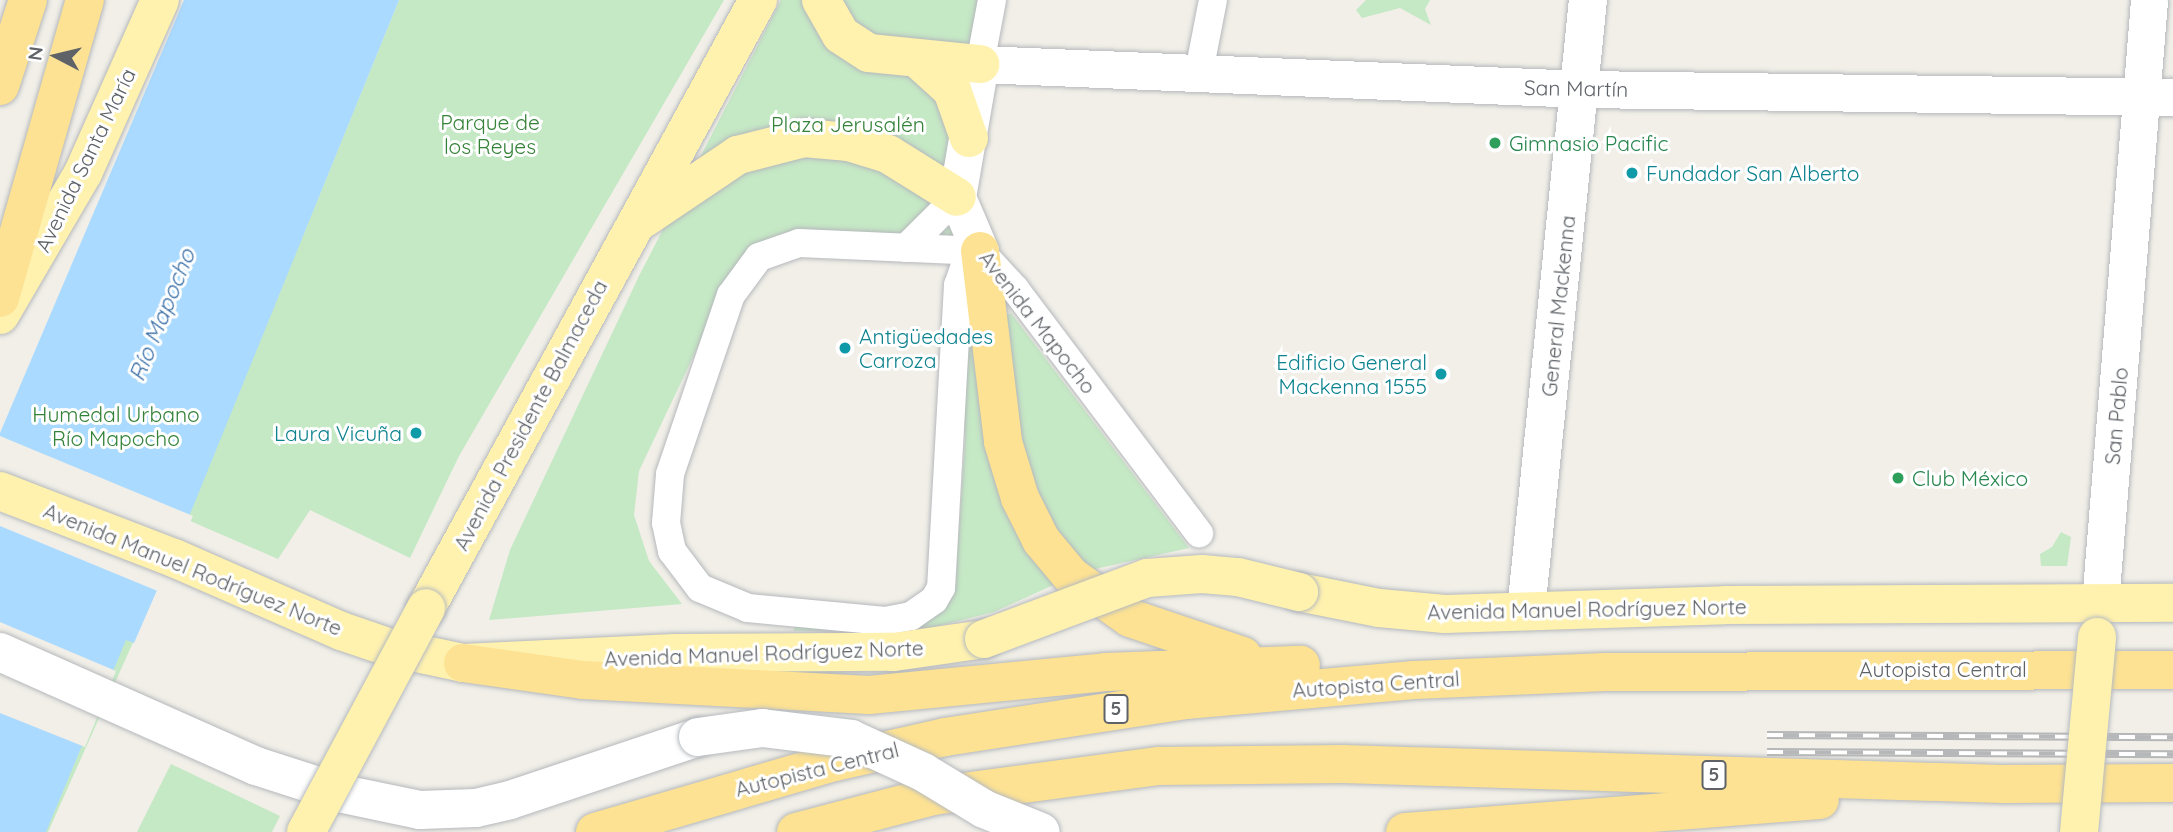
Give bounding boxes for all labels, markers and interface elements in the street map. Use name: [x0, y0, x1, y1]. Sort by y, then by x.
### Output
north arrow: [21, 21, 91, 91]
text: N: [22, 45, 48, 62]
street label: Avenida Santa María: [30, 64, 140, 256]
street label: San Martín: [1524, 74, 1628, 102]
park label: Parque de los Reyes: [440, 109, 540, 159]
park label: Plaza Jerusalén: [771, 111, 925, 137]
place label: Gimnasio Pacific: [1509, 130, 1668, 156]
marker: Gimnasio Pacific: [1487, 135, 1503, 151]
place label: Fundador San Alberto: [1646, 160, 1860, 186]
marker: Fundador San Alberto: [1624, 165, 1640, 181]
street label: General Mackenna: [1536, 214, 1580, 398]
water label: Río Mapocho: [123, 245, 201, 385]
street label: Avenida Mapocho: [974, 245, 1102, 399]
street label: Avenida Presidente Balmaceda: [448, 275, 612, 555]
place label: Antigüedades Carroza: [859, 323, 993, 373]
marker: Antigüedades Carroza: [837, 340, 853, 356]
place label: Edificio General Mackenna 1555: [1276, 349, 1427, 399]
marker: Edificio General Mackenna 1555: [1433, 366, 1449, 382]
street label: San Pablo: [2099, 366, 2133, 466]
park label: Humedal Urbano Río Mapocho: [32, 401, 200, 451]
place label: Laura Vicuña: [274, 420, 402, 446]
marker: Laura Vicuña: [408, 425, 424, 441]
place label: Club México: [1912, 465, 2028, 491]
marker: Club México: [1890, 470, 1906, 486]
street label: Avenida Manuel Rodríguez Norte: [40, 497, 346, 641]
street label: Avenida Manuel Rodríguez Norte: [1427, 594, 1747, 624]
street label: Avenida Manuel Rodríguez Norte: [604, 635, 924, 671]
street label: Autopista Central: [1859, 656, 2027, 682]
street label: Autopista Central: [1291, 666, 1461, 702]
road number: 5: [1102, 694, 1130, 724]
street label: Autopista Central: [732, 736, 902, 802]
road number: 5: [1700, 760, 1728, 790]

